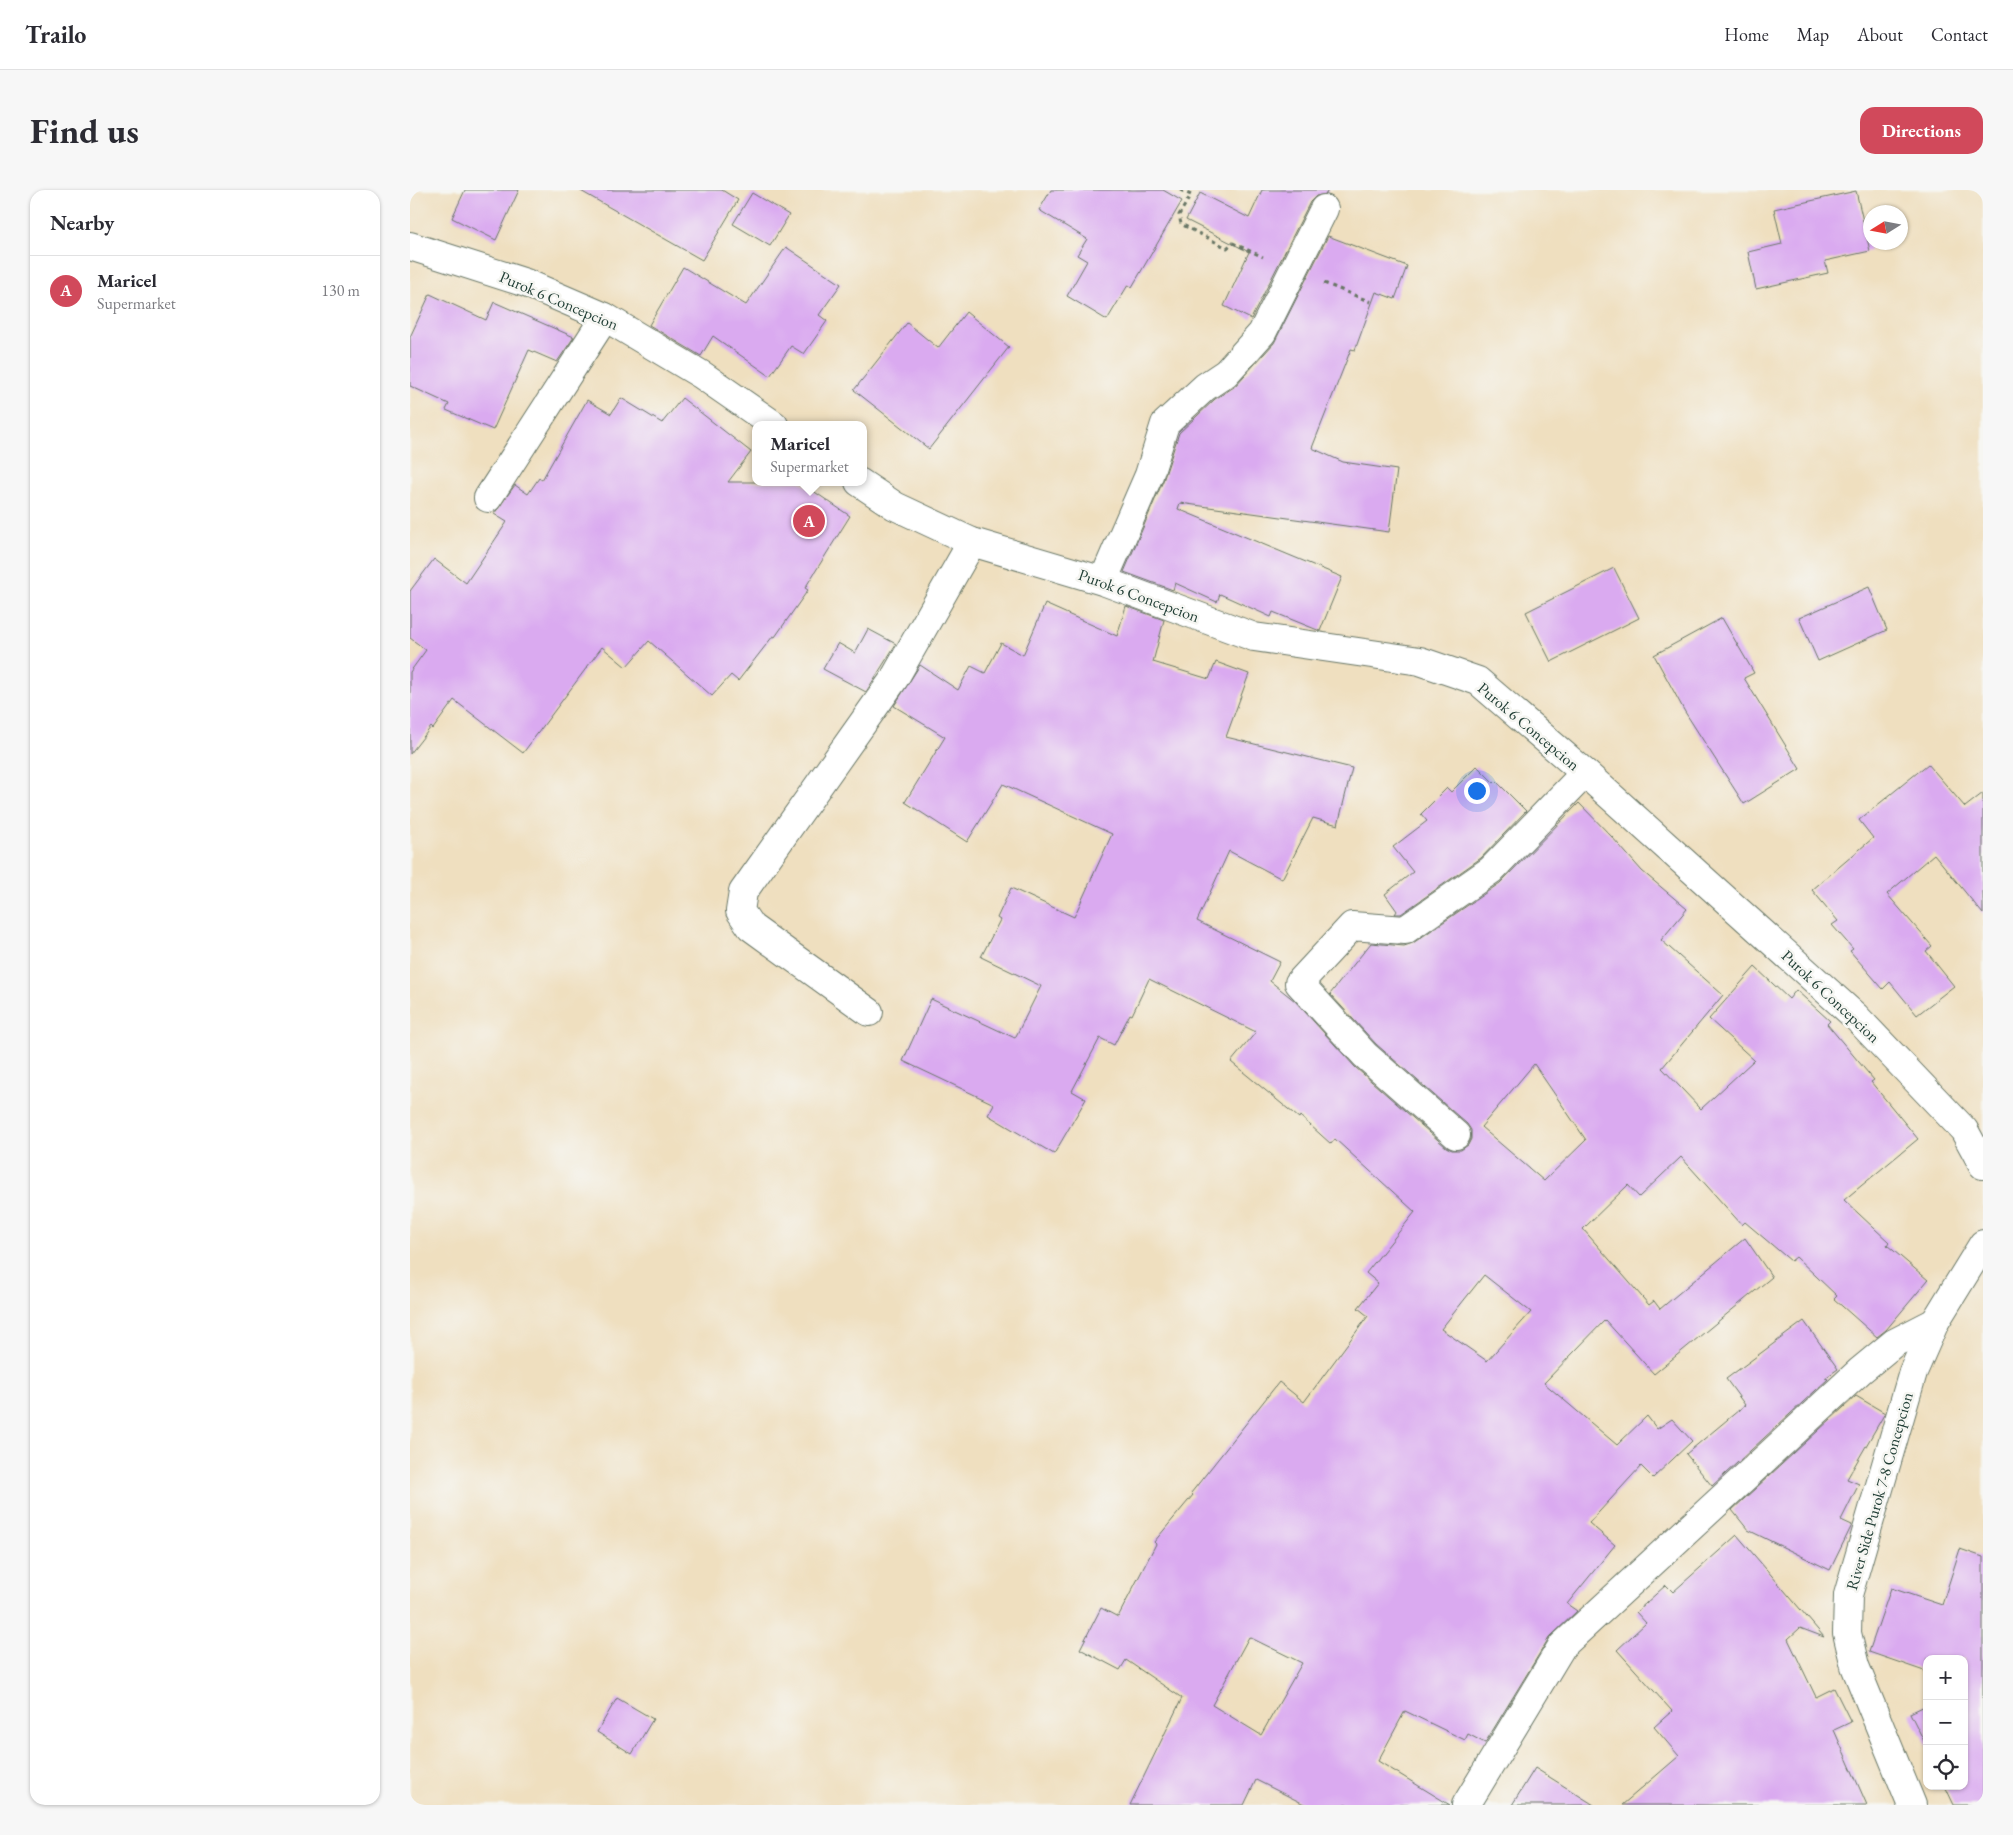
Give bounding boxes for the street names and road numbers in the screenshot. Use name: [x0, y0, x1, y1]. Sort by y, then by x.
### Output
street label: Purok 6 Concepcion: [496, 266, 622, 335]
street label: Purok 6 Concepcion: [1076, 564, 1203, 627]
street label: Purok 6 Concepcion: [1473, 677, 1585, 776]
street label: Purok 6 Concepcion: [1777, 945, 1885, 1048]
street label: River Side Purok 7-8 Concepcion: [1841, 1389, 1918, 1592]

